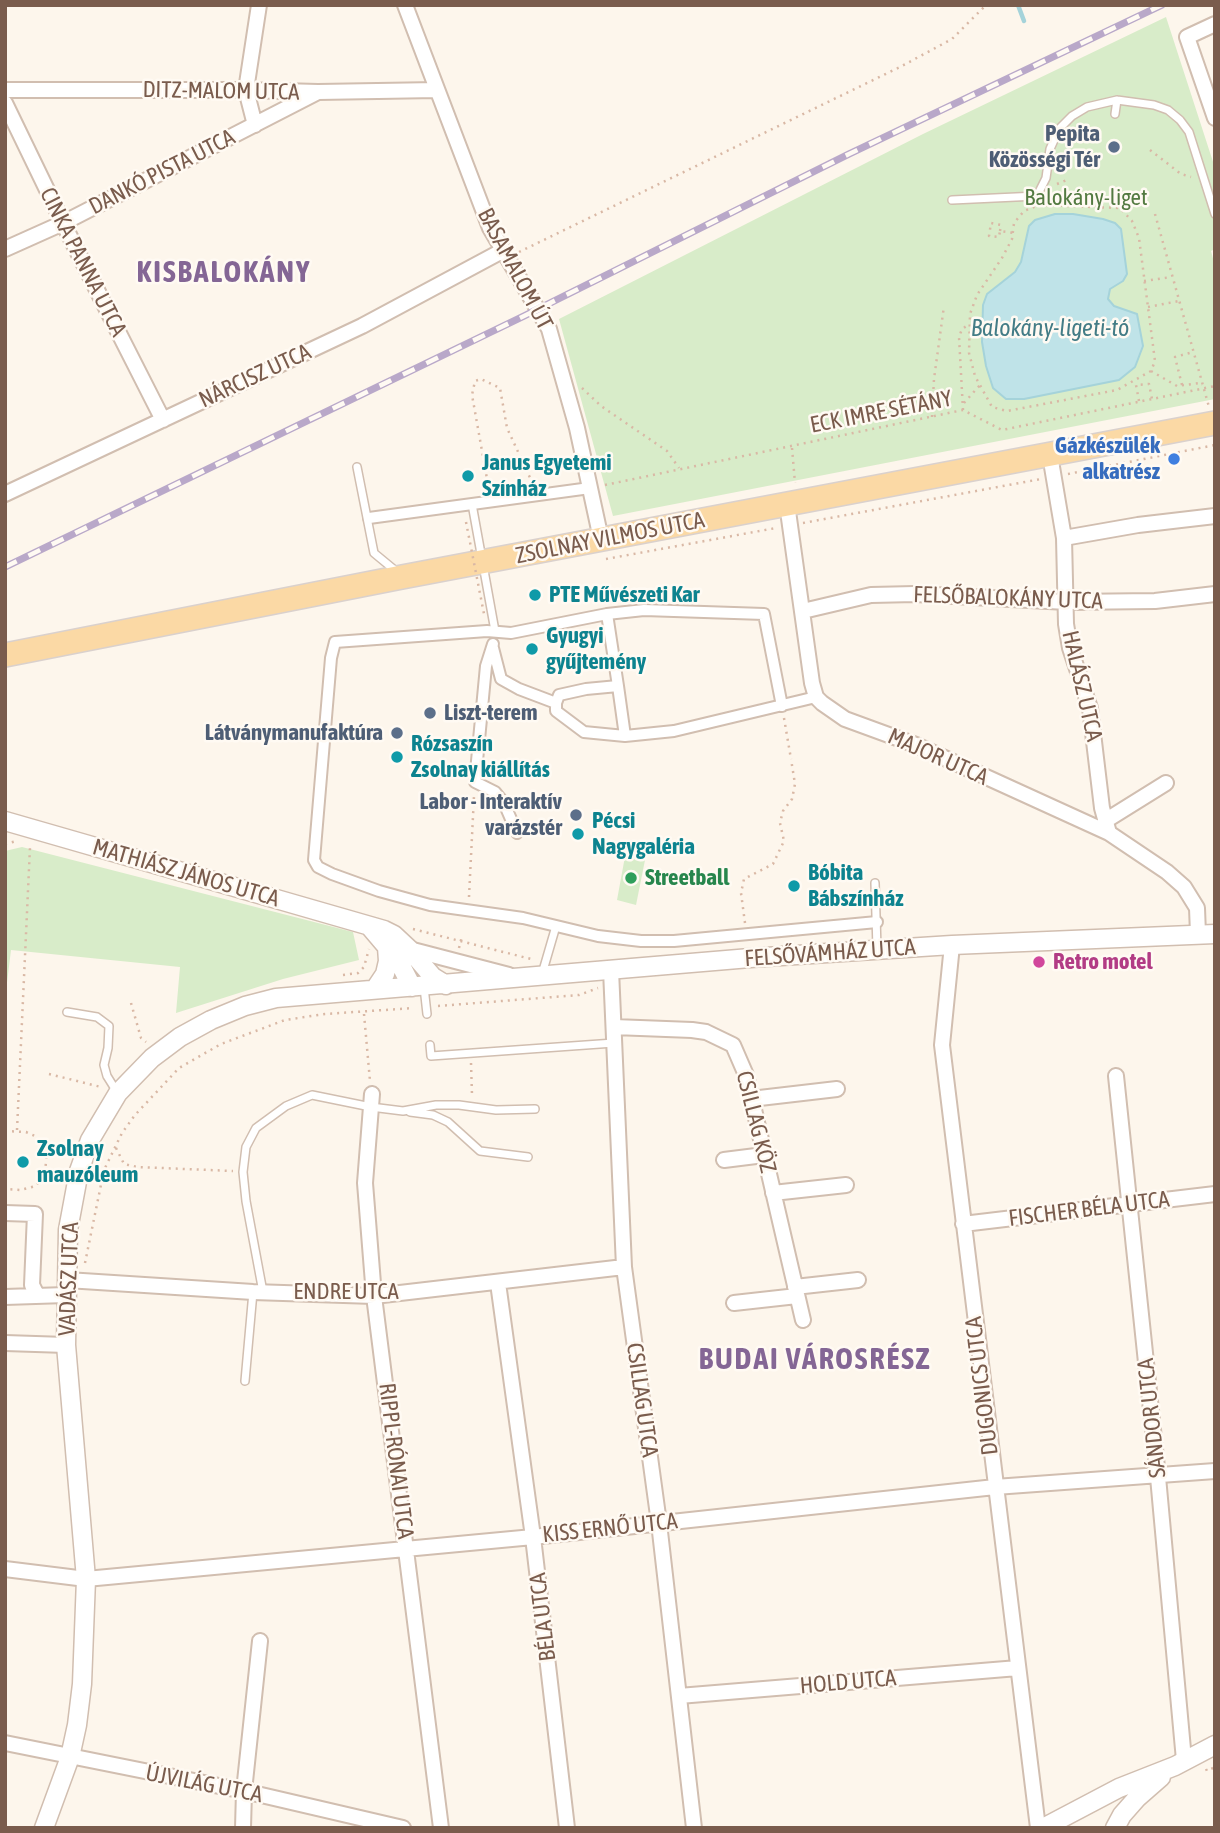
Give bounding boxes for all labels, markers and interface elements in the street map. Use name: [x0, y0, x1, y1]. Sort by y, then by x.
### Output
street label: DITZ-MALOM UTCA: [142, 76, 300, 106]
place label: Pepita Közösségi Tér: [989, 120, 1100, 174]
street label: DANKÓ PISTA UTCA: [84, 123, 240, 221]
marker: Pepita Közösségi Tér: [1106, 139, 1122, 155]
street label: CINKA PANNA UTCA: [34, 183, 132, 341]
park label: Balokány-liget: [1024, 184, 1148, 212]
street label: BASAMALOM ÚT: [471, 203, 559, 335]
district label: KISBALOKÁNY: [138, 255, 310, 291]
water label: Balokány-ligeti-tó: [971, 314, 1129, 342]
street label: NÁRCISZ UTCA: [195, 338, 315, 414]
street label: ECK IMRE SÉTÁNY: [808, 385, 954, 439]
place label: Gázkészülék alkatrész: [1055, 432, 1160, 486]
place label: Janus Egyetemi Színház: [482, 449, 612, 503]
marker: Gázkészülék alkatrész: [1166, 451, 1182, 467]
marker: Janus Egyetemi Színház: [460, 468, 476, 484]
street label: ZSOLNAY VILMOS UTCA: [513, 506, 707, 570]
place label: PTE Művészeti Kar: [549, 581, 699, 609]
street label: FELSŐBALOKÁNY UTCA: [913, 581, 1103, 615]
marker: PTE Művészeti Kar: [527, 587, 543, 603]
place label: Gyugyi gyűjtemény: [546, 622, 646, 676]
street label: HALÁSZ UTCA: [1056, 628, 1108, 744]
marker: Gyugyi gyűjtemény: [524, 641, 540, 657]
place label: Liszt-terem: [444, 699, 538, 727]
marker: Liszt-terem: [422, 705, 438, 721]
place label: Látványmanufaktúra: [205, 719, 383, 747]
street label: MAJOR UTCA: [884, 723, 992, 791]
marker: Látványmanufaktúra: [389, 725, 405, 741]
place label: Rózsaszín Zsolnay kiállítás: [411, 730, 550, 784]
marker: Rózsaszín Zsolnay kiállítás: [389, 749, 405, 765]
place label: Labor - Interaktív varázstér: [419, 788, 562, 842]
marker: Labor - Interaktív varázstér: [568, 807, 584, 823]
place label: Pécsi Nagygaléria: [592, 807, 695, 861]
marker: Pécsi Nagygaléria: [570, 826, 586, 842]
street label: MATHIÁSZ JÁNOS UTCA: [90, 833, 282, 913]
place label: Bóbita Bábszínház: [808, 859, 903, 913]
place label: Streetball: [645, 864, 729, 892]
marker: Streetball: [623, 870, 639, 886]
marker: Bóbita Bábszínház: [786, 878, 802, 894]
street label: FELSŐVÁMHÁZ UTCA: [744, 933, 916, 973]
place label: Retro motel: [1053, 948, 1153, 976]
marker: Retro motel: [1031, 954, 1047, 970]
street label: CSILLAG KÖZ: [730, 1068, 782, 1176]
place label: Zsolnay mauzóleum: [37, 1135, 138, 1189]
marker: Zsolnay mauzóleum: [15, 1154, 31, 1170]
street label: FISCHER BÉLA UTCA: [1007, 1185, 1171, 1233]
street label: VADÁSZ UTCA: [53, 1221, 85, 1337]
street label: ENDRE UTCA: [293, 1278, 399, 1306]
street label: DUGONICS UTCA: [960, 1315, 1004, 1457]
street label: CSILLAG UTCA: [620, 1341, 664, 1459]
district label: BUDAI VÁROSRÉSZ: [701, 1342, 929, 1378]
street label: SÁNDOR UTCA: [1132, 1357, 1172, 1479]
street label: RIPPL-RÓNAI UTCA: [373, 1382, 419, 1540]
street label: KISS ERNŐ UTCA: [541, 1507, 679, 1549]
street label: BÉLA UTCA: [524, 1571, 562, 1663]
street label: HOLD UTCA: [799, 1664, 897, 1700]
street label: ÚJVILÁG UTCA: [143, 1759, 265, 1809]

